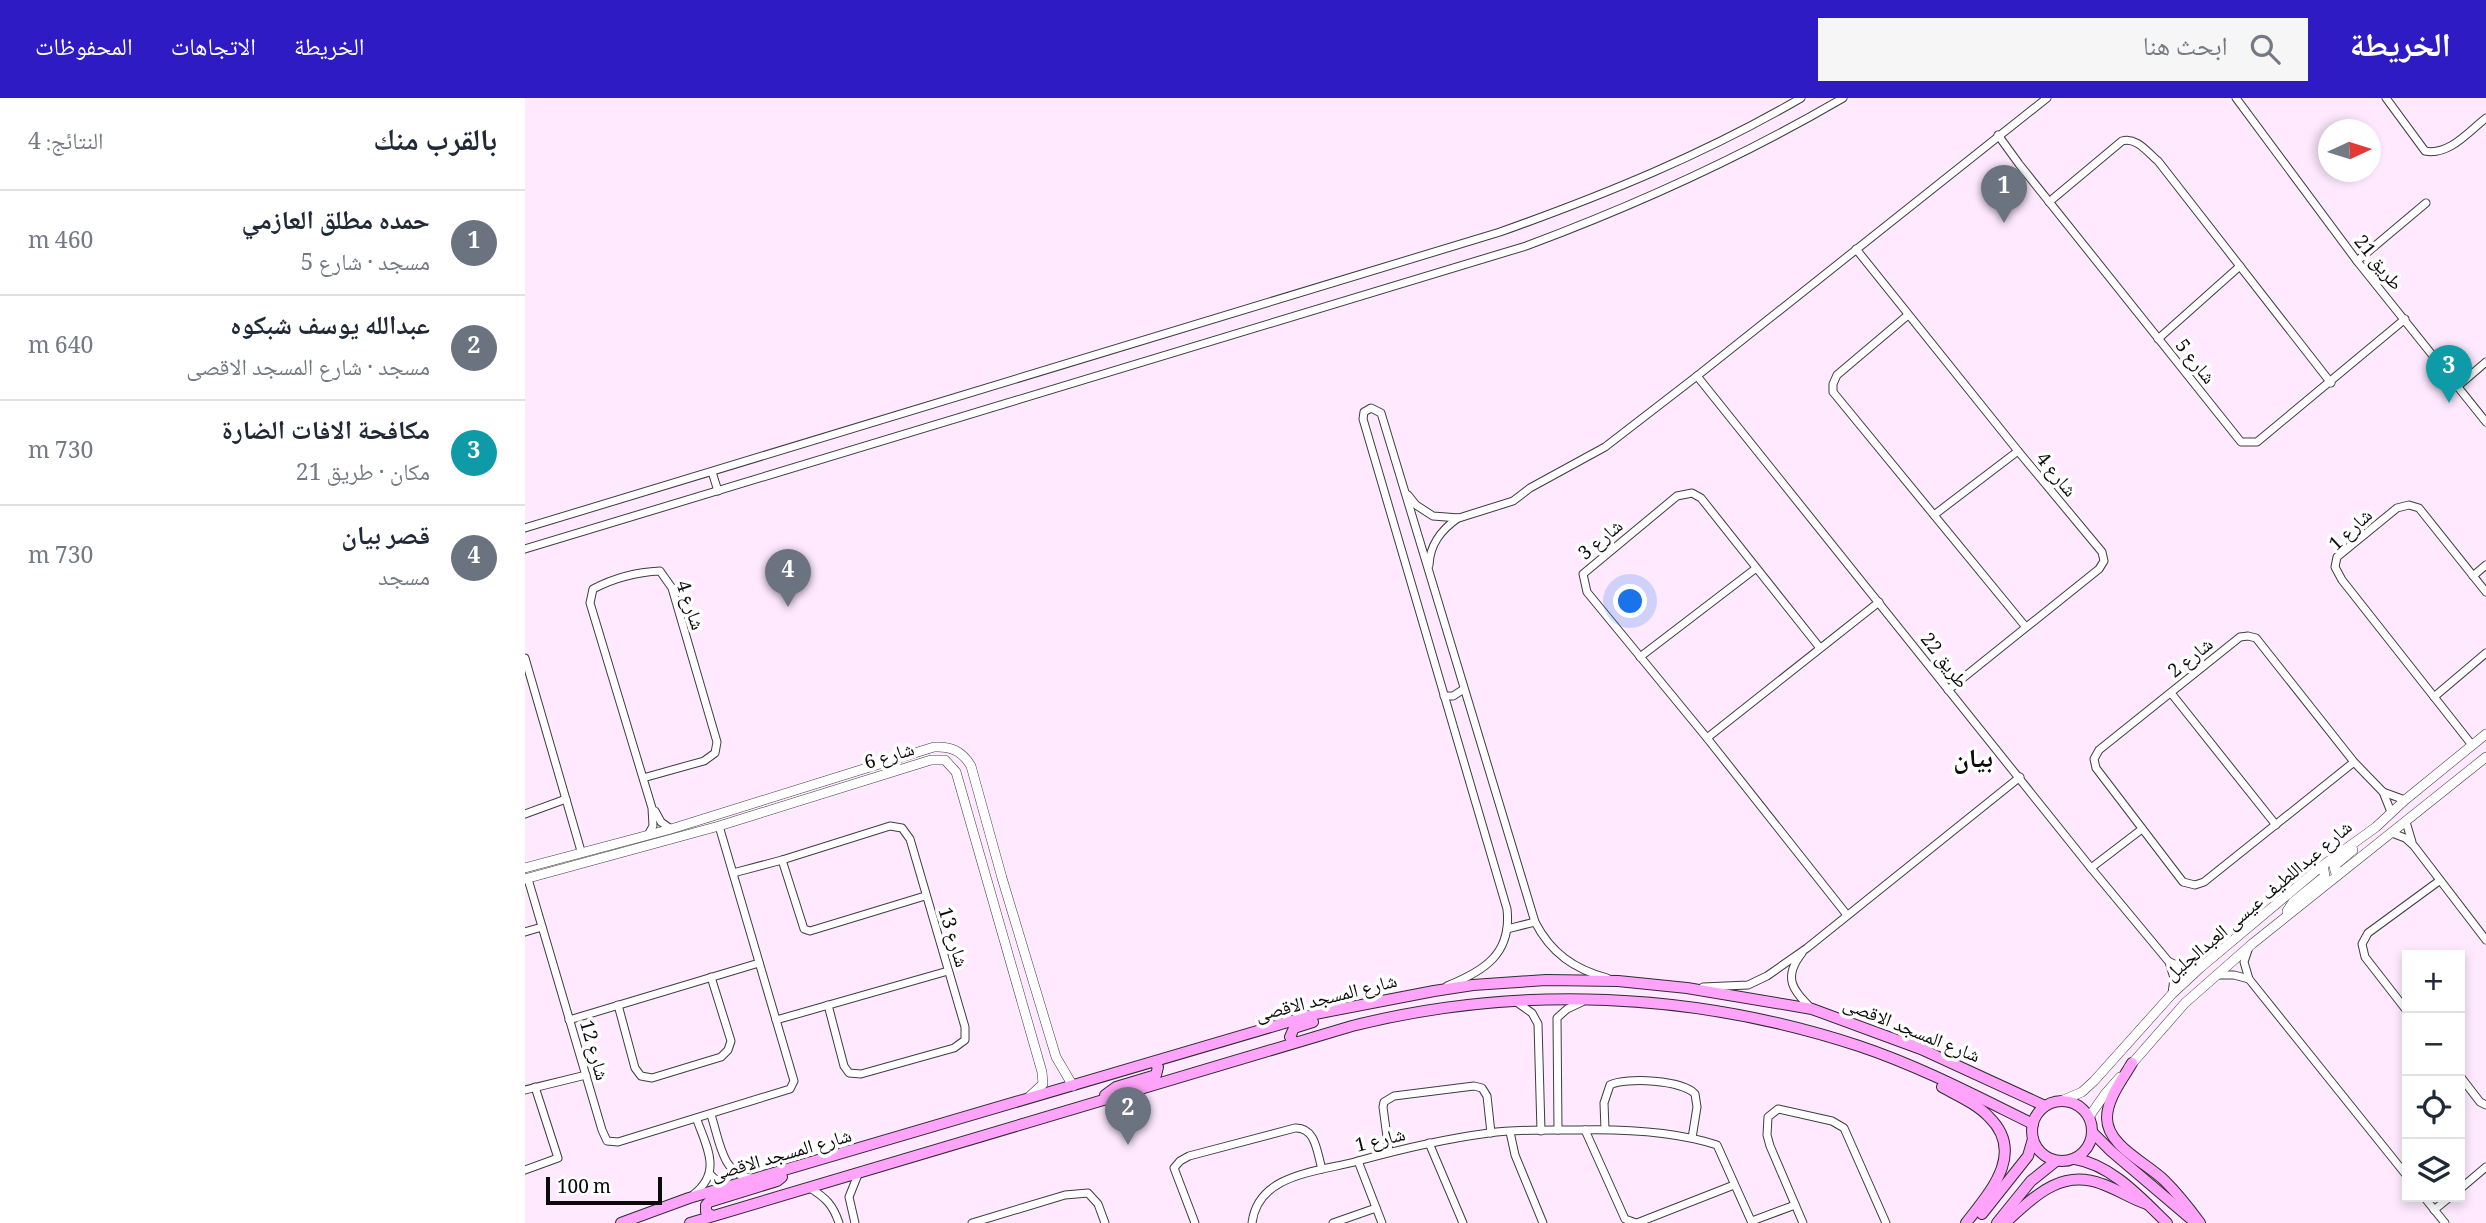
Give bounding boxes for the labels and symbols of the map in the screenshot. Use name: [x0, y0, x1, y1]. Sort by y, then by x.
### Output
north arrow: [2318, 119, 2381, 182]
pin: 1: [1981, 165, 2027, 223]
street label: طريق 21: [2344, 229, 2409, 299]
street label: شارع 5: [2165, 333, 2222, 393]
pin: 3: [2426, 345, 2472, 403]
street label: شارع 4: [2026, 446, 2083, 506]
street label: شارع 1: [2323, 502, 2382, 560]
street label: شارع 3: [1572, 513, 1632, 570]
pin: 4: [765, 549, 811, 607]
street label: شارع 4: [665, 577, 712, 635]
your location: [1613, 584, 1647, 618]
street label: طريق 22: [1910, 627, 1975, 697]
street label: شارع 2: [2162, 631, 2222, 688]
street label: شارع 6: [861, 735, 919, 781]
district label: بيان: [1953, 739, 1993, 783]
street label: شارع عبداللطيف عيسى العبدالجليل: [2159, 814, 2361, 991]
street label: شارع 13: [927, 904, 975, 972]
street label: شارع المسجد الاقصى: [1252, 967, 1401, 1033]
street label: شارع المسجد الاقصى: [1837, 990, 1984, 1074]
street label: شارع 12: [568, 1017, 616, 1085]
pin: 2: [1105, 1087, 1151, 1145]
street label: شارع 1: [1352, 1120, 1409, 1164]
street label: شارع المسجد الاقصى: [708, 1121, 856, 1192]
scale bar: [546, 1174, 661, 1206]

